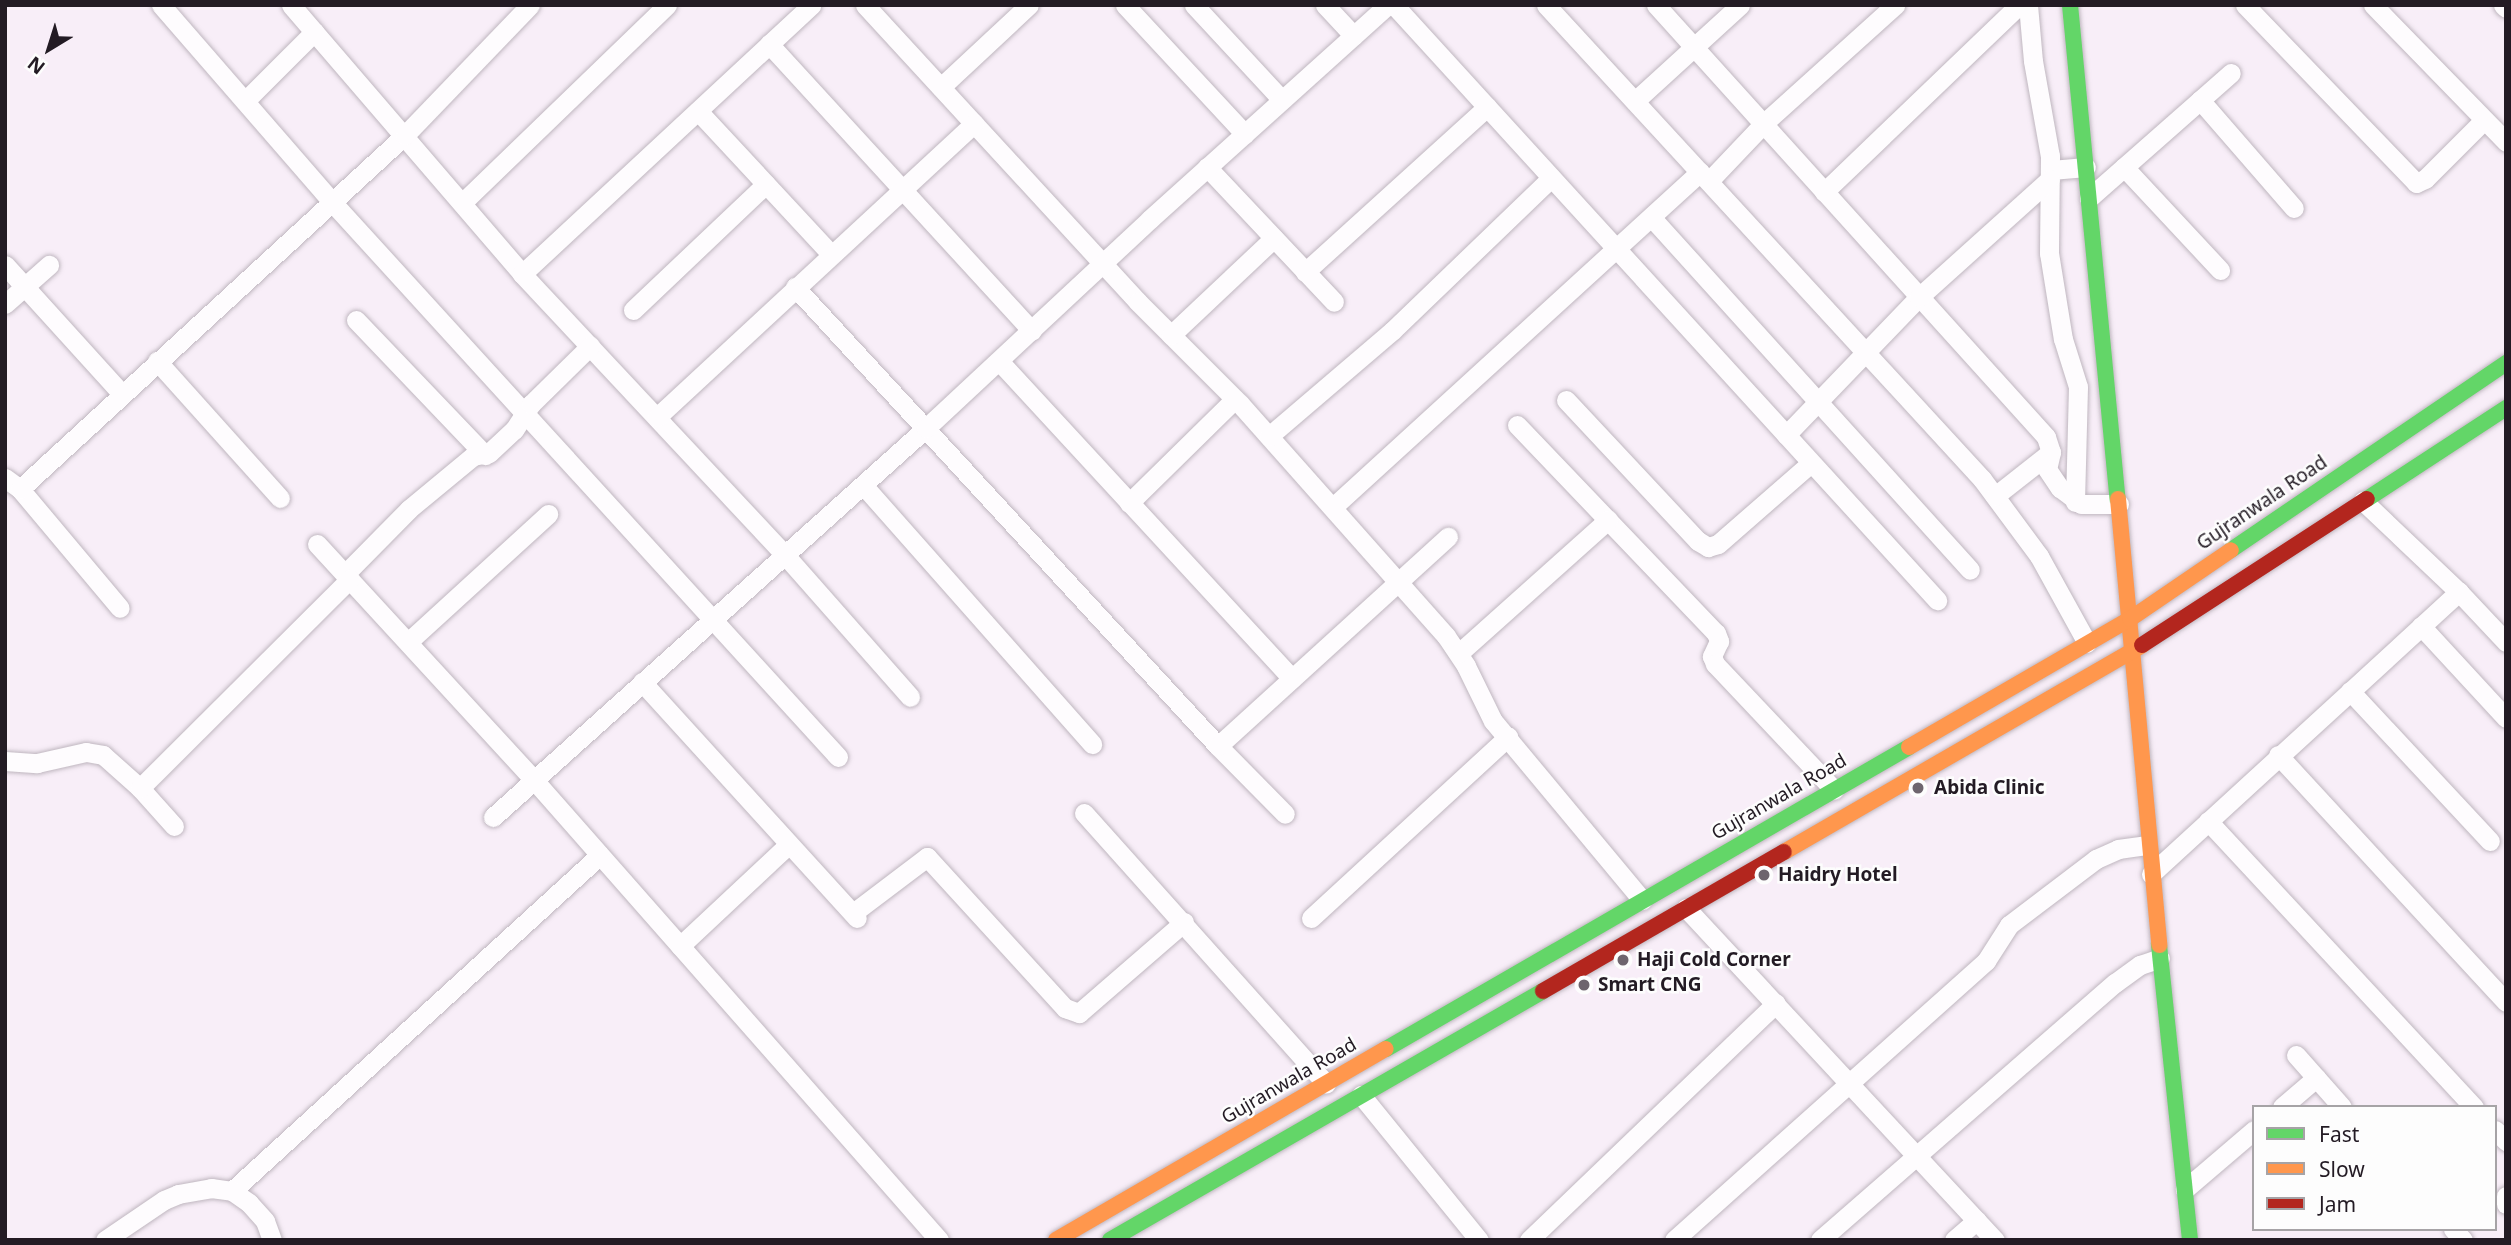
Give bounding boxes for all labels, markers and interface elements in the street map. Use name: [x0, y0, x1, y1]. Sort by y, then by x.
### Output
north arrow: [14, 14, 84, 84]
text: N: [22, 51, 50, 81]
street label: Gujranwala Road: [2193, 451, 2331, 555]
street label: Gujranwala Road: [1707, 749, 1851, 845]
place label: Abida Clinic: [1934, 777, 2045, 799]
marker: Abida Clinic: [1908, 778, 1928, 798]
place label: Haidry Hotel: [1778, 864, 1898, 886]
marker: Haidry Hotel: [1756, 867, 1772, 883]
place label: Haji Cold Corner: [1637, 949, 1791, 971]
marker: Haji Cold Corner: [1615, 952, 1631, 968]
place label: Smart CNG: [1598, 974, 1701, 996]
marker: Smart CNG: [1576, 977, 1592, 993]
street label: Gujranwala Road: [1217, 1033, 1361, 1129]
legend: [2252, 1105, 2497, 1231]
text: Fast: [2319, 1120, 2359, 1148]
text: Slow: [2319, 1155, 2365, 1183]
text: Jam: [2319, 1190, 2356, 1218]

